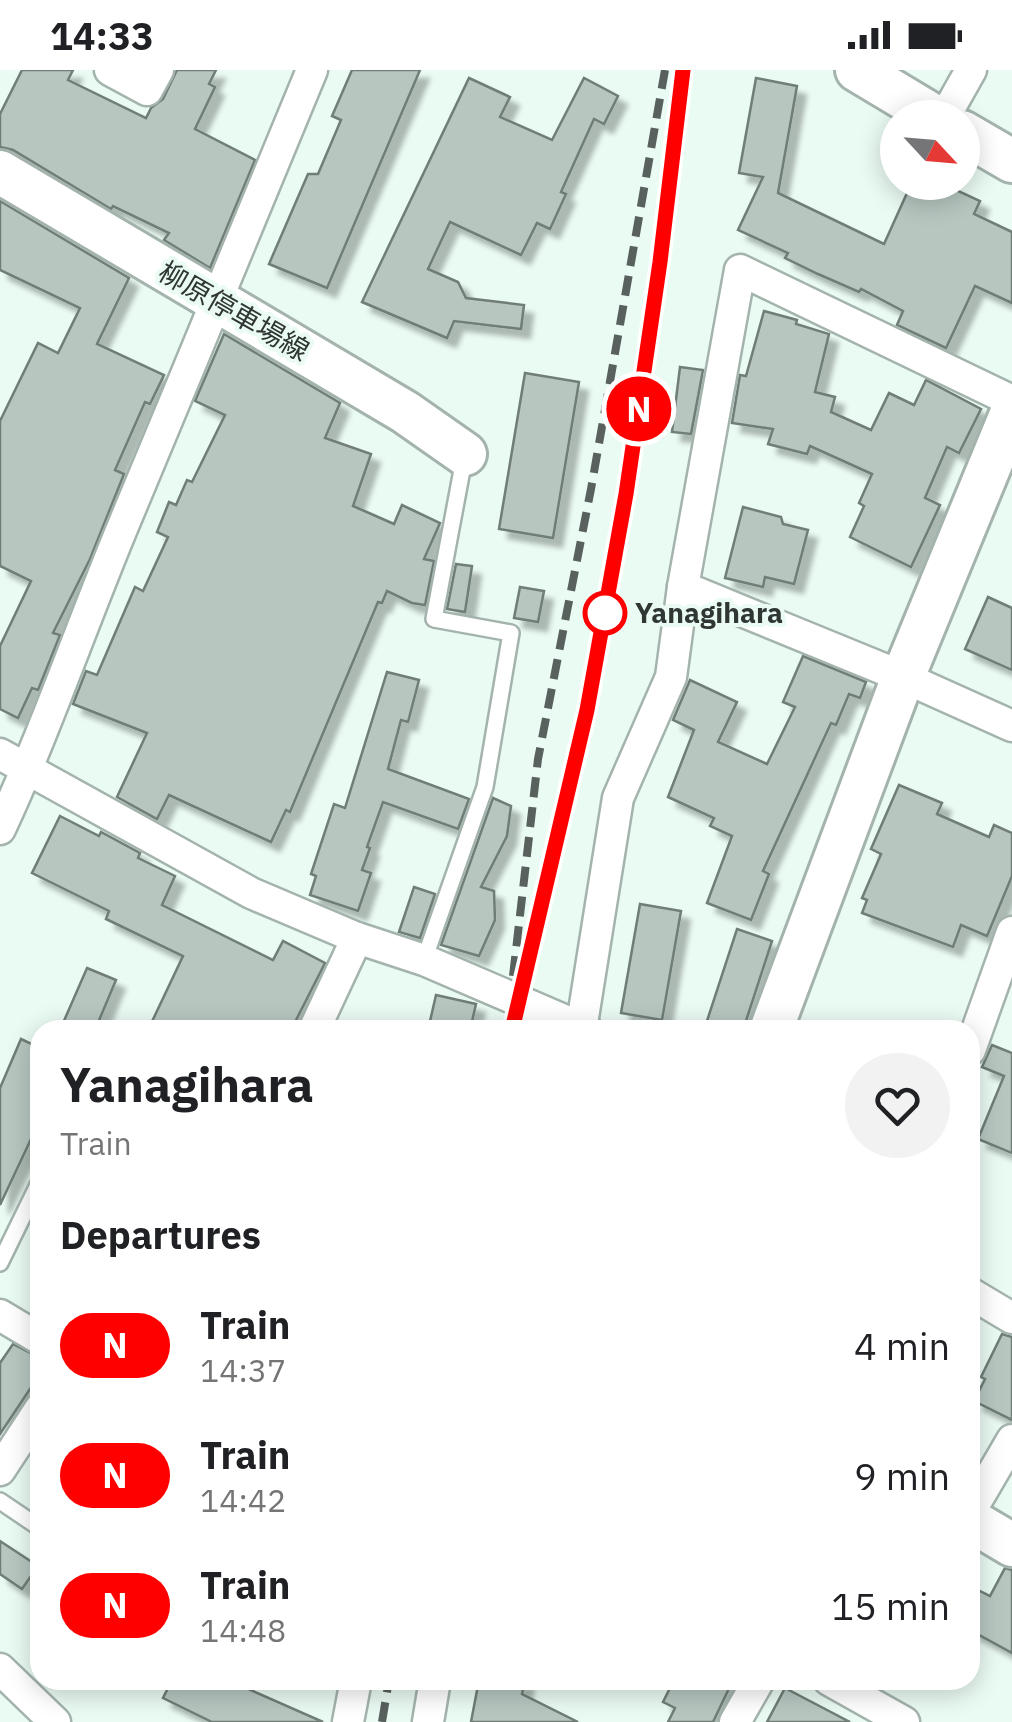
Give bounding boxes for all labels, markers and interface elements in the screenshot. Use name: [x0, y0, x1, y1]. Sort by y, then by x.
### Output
text: 14:33: [50, 11, 154, 60]
north arrow: [880, 100, 980, 200]
map controls: [880, 100, 980, 200]
street label: 柳原停車場線: [152, 253, 316, 369]
line badge: N: [606, 376, 672, 442]
text: N: [626, 386, 652, 432]
marker: Yanagihara: [584, 592, 626, 634]
place label: Yanagihara: [635, 594, 783, 631]
text: Yanagihara: [60, 1053, 313, 1115]
button: heart: [845, 1053, 950, 1158]
text: Train: [60, 1122, 132, 1164]
text: Departures: [60, 1210, 261, 1259]
text: Train: [200, 1300, 290, 1349]
text: 4 min: [854, 1321, 950, 1370]
text: N: [102, 1322, 128, 1368]
text: 14:37: [200, 1349, 286, 1391]
text: Train: [200, 1430, 290, 1479]
text: 9 min: [854, 1451, 950, 1500]
text: N: [102, 1452, 128, 1498]
text: 14:42: [200, 1479, 286, 1521]
text: Train: [200, 1560, 290, 1609]
text: 15 min: [831, 1581, 950, 1630]
text: N: [102, 1582, 128, 1628]
text: 14:48: [200, 1609, 286, 1651]

